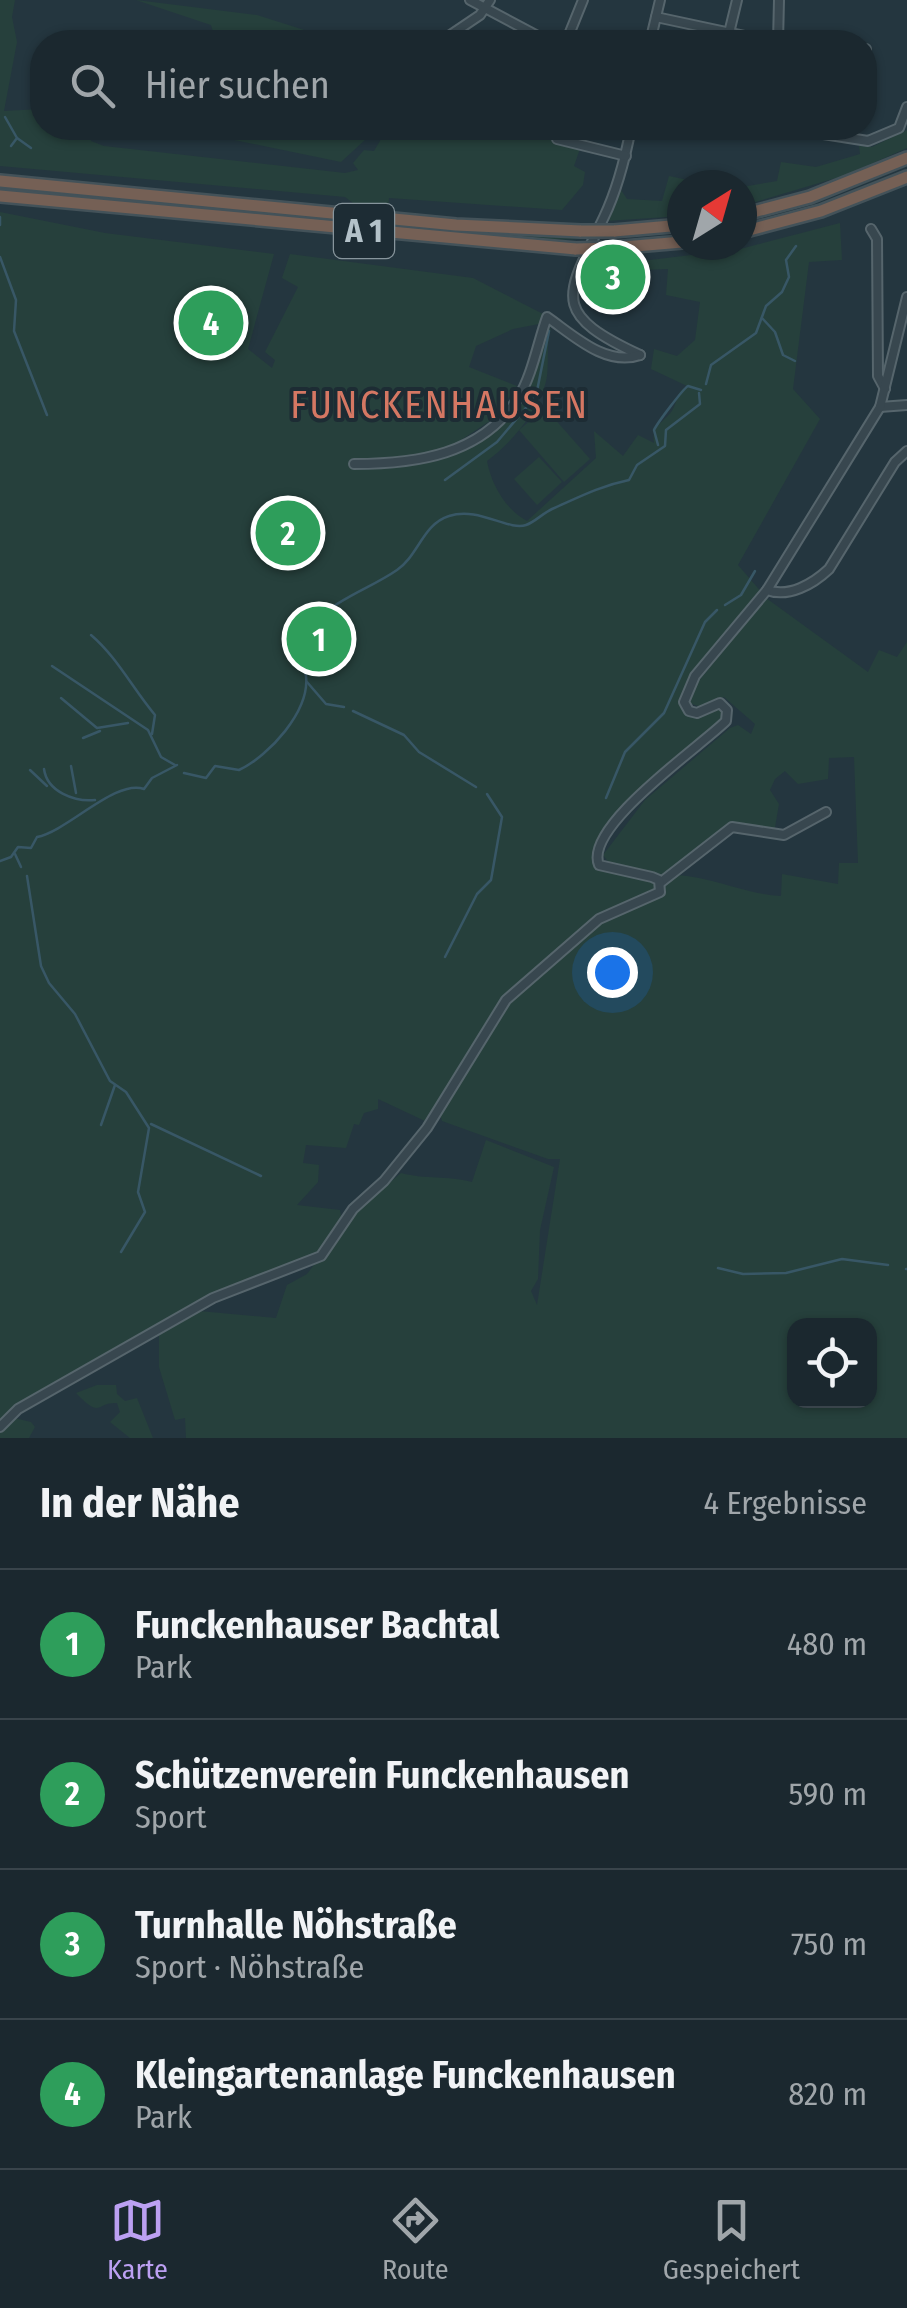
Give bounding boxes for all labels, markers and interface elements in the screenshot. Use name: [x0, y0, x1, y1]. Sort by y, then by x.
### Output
search box: [30, 30, 877, 140]
icon: search: [65, 58, 120, 113]
text: Hier suchen: [145, 62, 330, 108]
north arrow: [667, 170, 757, 260]
road number: A 1: [334, 204, 394, 258]
pin: 3: [580, 240, 646, 314]
pin: 4: [178, 286, 244, 360]
district label: FUNCKENHAUSEN: [290, 382, 590, 428]
pin: 2: [256, 496, 320, 570]
pin: 1: [286, 602, 352, 676]
your location: [587, 947, 638, 998]
map controls: [787, 1318, 877, 1408]
button: locate: [787, 1318, 877, 1408]
text: In der Nähe: [40, 1478, 240, 1528]
text: 4 Ergebnisse: [703, 1484, 867, 1522]
text: Funckenhauser Bachtal: [135, 1602, 499, 1648]
text: 1: [66, 1625, 79, 1663]
text: 480 m: [787, 1625, 867, 1663]
text: Park: [135, 1648, 192, 1686]
text: Schützenverein Funckenhausen: [135, 1752, 629, 1798]
text: 2: [65, 1775, 80, 1813]
text: 590 m: [788, 1775, 867, 1813]
text: Sport: [135, 1798, 206, 1836]
text: Turnhalle Nöhstraße: [135, 1902, 457, 1948]
text: 3: [65, 1925, 80, 1963]
text: 750 m: [791, 1925, 867, 1963]
text: Sport · Nöhstraße: [135, 1948, 364, 1986]
text: Kleingartenanlage Funckenhausen: [135, 2052, 676, 2098]
text: 4: [64, 2075, 81, 2113]
text: 820 m: [788, 2075, 867, 2113]
text: Park: [135, 2098, 192, 2136]
tab: Karte: [107, 2193, 168, 2286]
tab: Route: [382, 2193, 449, 2286]
tab: Gespeichert: [663, 2193, 800, 2286]

